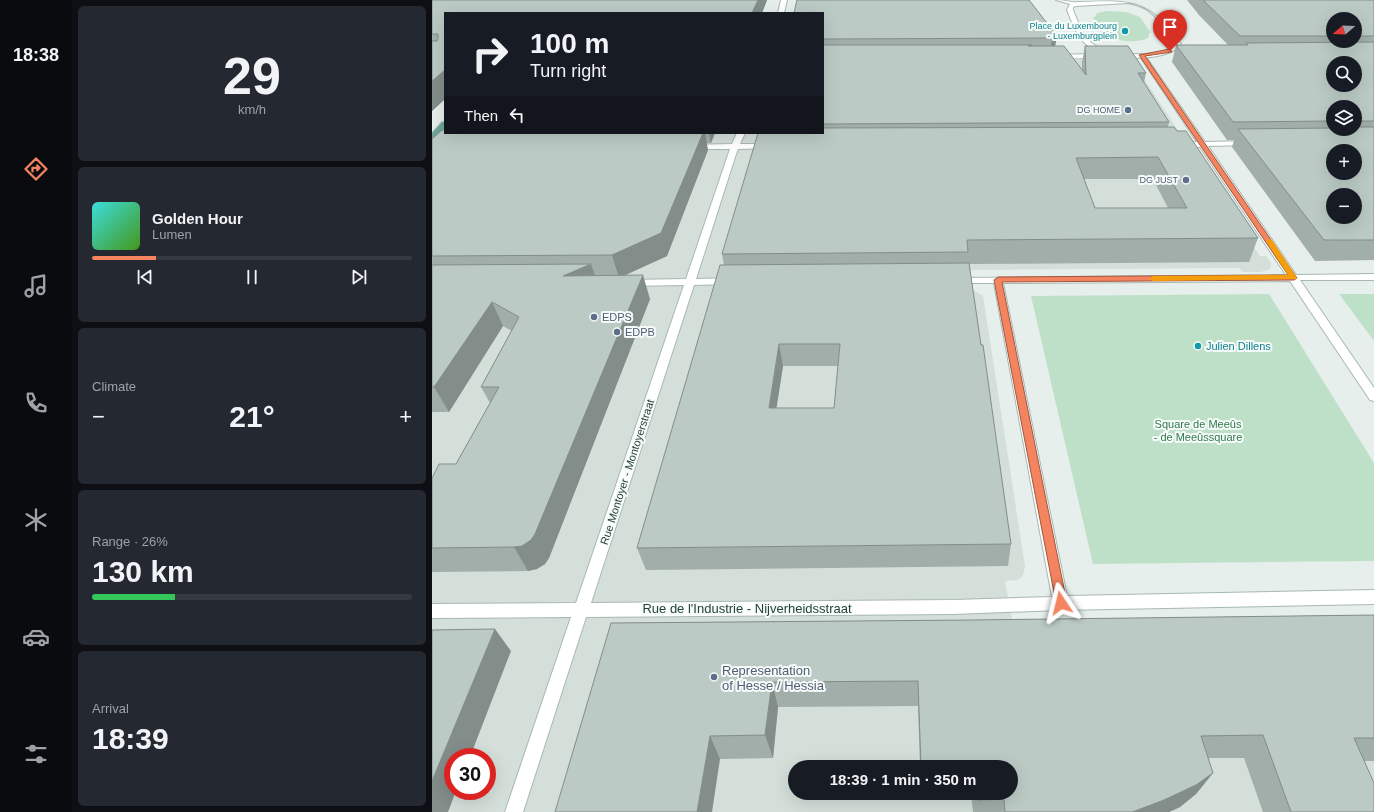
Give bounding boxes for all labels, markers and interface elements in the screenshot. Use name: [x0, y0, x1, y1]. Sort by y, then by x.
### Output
pin: [1153, 10, 1187, 51]
north arrow: [1326, 12, 1362, 48]
map controls: [1326, 12, 1362, 224]
icon: arrive: [1159, 16, 1181, 38]
place label: Place du Luxembourg - Luxemburgplein: [1029, 21, 1117, 41]
marker: Place du Luxembourg - Luxemburgplein: [1120, 26, 1130, 36]
icon: right: [464, 28, 516, 80]
text: 100 m: [530, 28, 609, 59]
text: 18:38: [13, 45, 59, 65]
text: 29: [223, 47, 281, 105]
button: search: [1326, 56, 1362, 92]
text: Turn right: [530, 61, 606, 81]
button: layers: [1326, 100, 1362, 136]
text: km/h: [238, 102, 266, 117]
icon: left: [506, 104, 528, 126]
place label: DG HOME: [1077, 105, 1120, 115]
marker: DG HOME: [1123, 105, 1133, 115]
text: Then: [464, 107, 498, 124]
button: +: [1326, 144, 1362, 180]
icon: directions: [22, 155, 50, 183]
place label: DG JUST: [1139, 175, 1178, 185]
marker: DG JUST: [1181, 175, 1191, 185]
button: −: [1326, 188, 1362, 224]
text: Golden Hour: [152, 210, 243, 227]
text: Lumen: [152, 227, 192, 242]
icon: previous: [134, 266, 156, 288]
icon: pause: [241, 266, 263, 288]
icon: next: [348, 266, 370, 288]
icon: music: [22, 272, 50, 300]
place label: EDPS: [602, 311, 632, 323]
marker: EDPS: [589, 312, 599, 322]
place label: EDPB: [625, 326, 655, 338]
marker: EDPB: [612, 327, 622, 337]
place label: Julien Dillens: [1206, 340, 1271, 352]
marker: Julien Dillens: [1193, 341, 1203, 351]
text: Climate: [92, 379, 136, 394]
icon: phone: [22, 389, 50, 417]
street label: Rue Montoyer - Montoyerstraat: [598, 398, 656, 546]
text: 21°: [229, 400, 275, 433]
text: −: [92, 404, 105, 429]
text: +: [399, 404, 412, 429]
park label: Square de Meeûs - de Meeûssquare: [1154, 418, 1242, 443]
icon: climate: [22, 506, 50, 534]
text: Range · 26%: [92, 534, 168, 549]
text: 130 km: [92, 555, 194, 588]
position arrow: [1040, 582, 1082, 624]
street label: Rue de l'Industrie - Nijverheidsstraat: [642, 601, 852, 616]
icon: car: [22, 623, 50, 651]
place label: Representation of Hesse / Hessia: [722, 663, 825, 693]
marker: Representation of Hesse / Hessia: [709, 672, 719, 682]
text: Arrival: [92, 701, 129, 716]
text: 18:39: [92, 722, 169, 755]
icon: filters: [22, 740, 50, 768]
speed limit sign: 30: [444, 748, 496, 800]
text: 18:39 · 1 min · 350 m: [830, 771, 976, 788]

